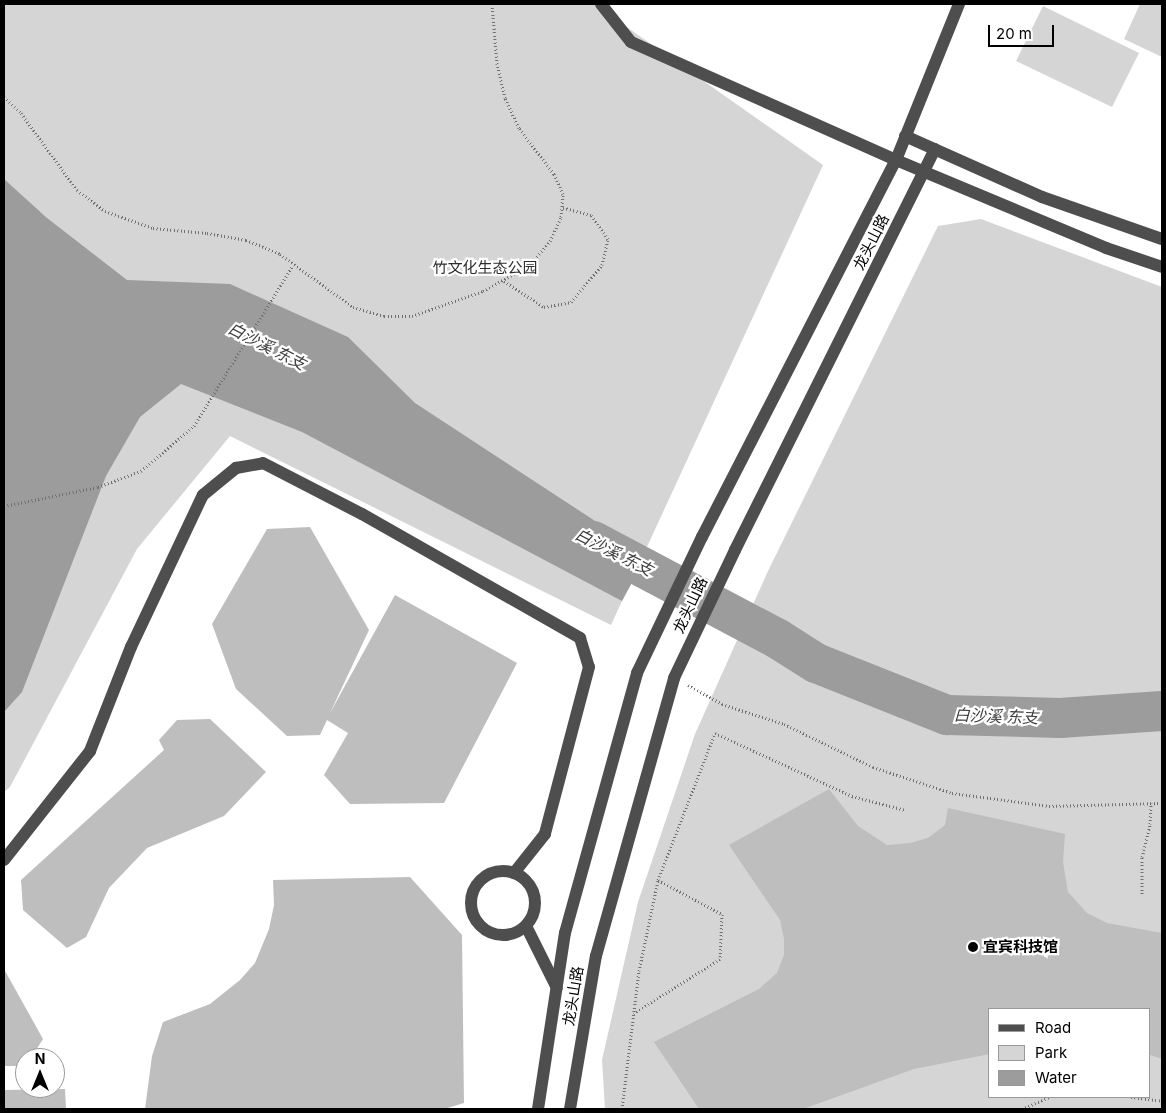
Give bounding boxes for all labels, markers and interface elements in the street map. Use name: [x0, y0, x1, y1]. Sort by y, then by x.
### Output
scale bar: [991, 15, 1057, 47]
text: 20 m: [996, 24, 1032, 43]
street label: 龙头山路: [849, 211, 893, 273]
park label: 竹文化生态公园: [433, 259, 537, 277]
water label: 白沙溪 东支: [225, 318, 309, 374]
water label: 白沙溪 东支: [572, 524, 656, 580]
street label: 龙头山路: [669, 574, 711, 636]
water label: 白沙溪 东支: [953, 705, 1039, 727]
place label: 宜宾科技馆: [983, 938, 1058, 956]
marker: 宜宾科技馆: [967, 941, 979, 953]
street label: 龙头山路: [559, 965, 587, 1027]
legend: [988, 1008, 1151, 1098]
text: Road: [1035, 1018, 1071, 1037]
text: Park: [1035, 1043, 1067, 1062]
north arrow: [15, 1048, 65, 1098]
text: N: [35, 1050, 45, 1067]
text: Water: [1035, 1068, 1077, 1087]

